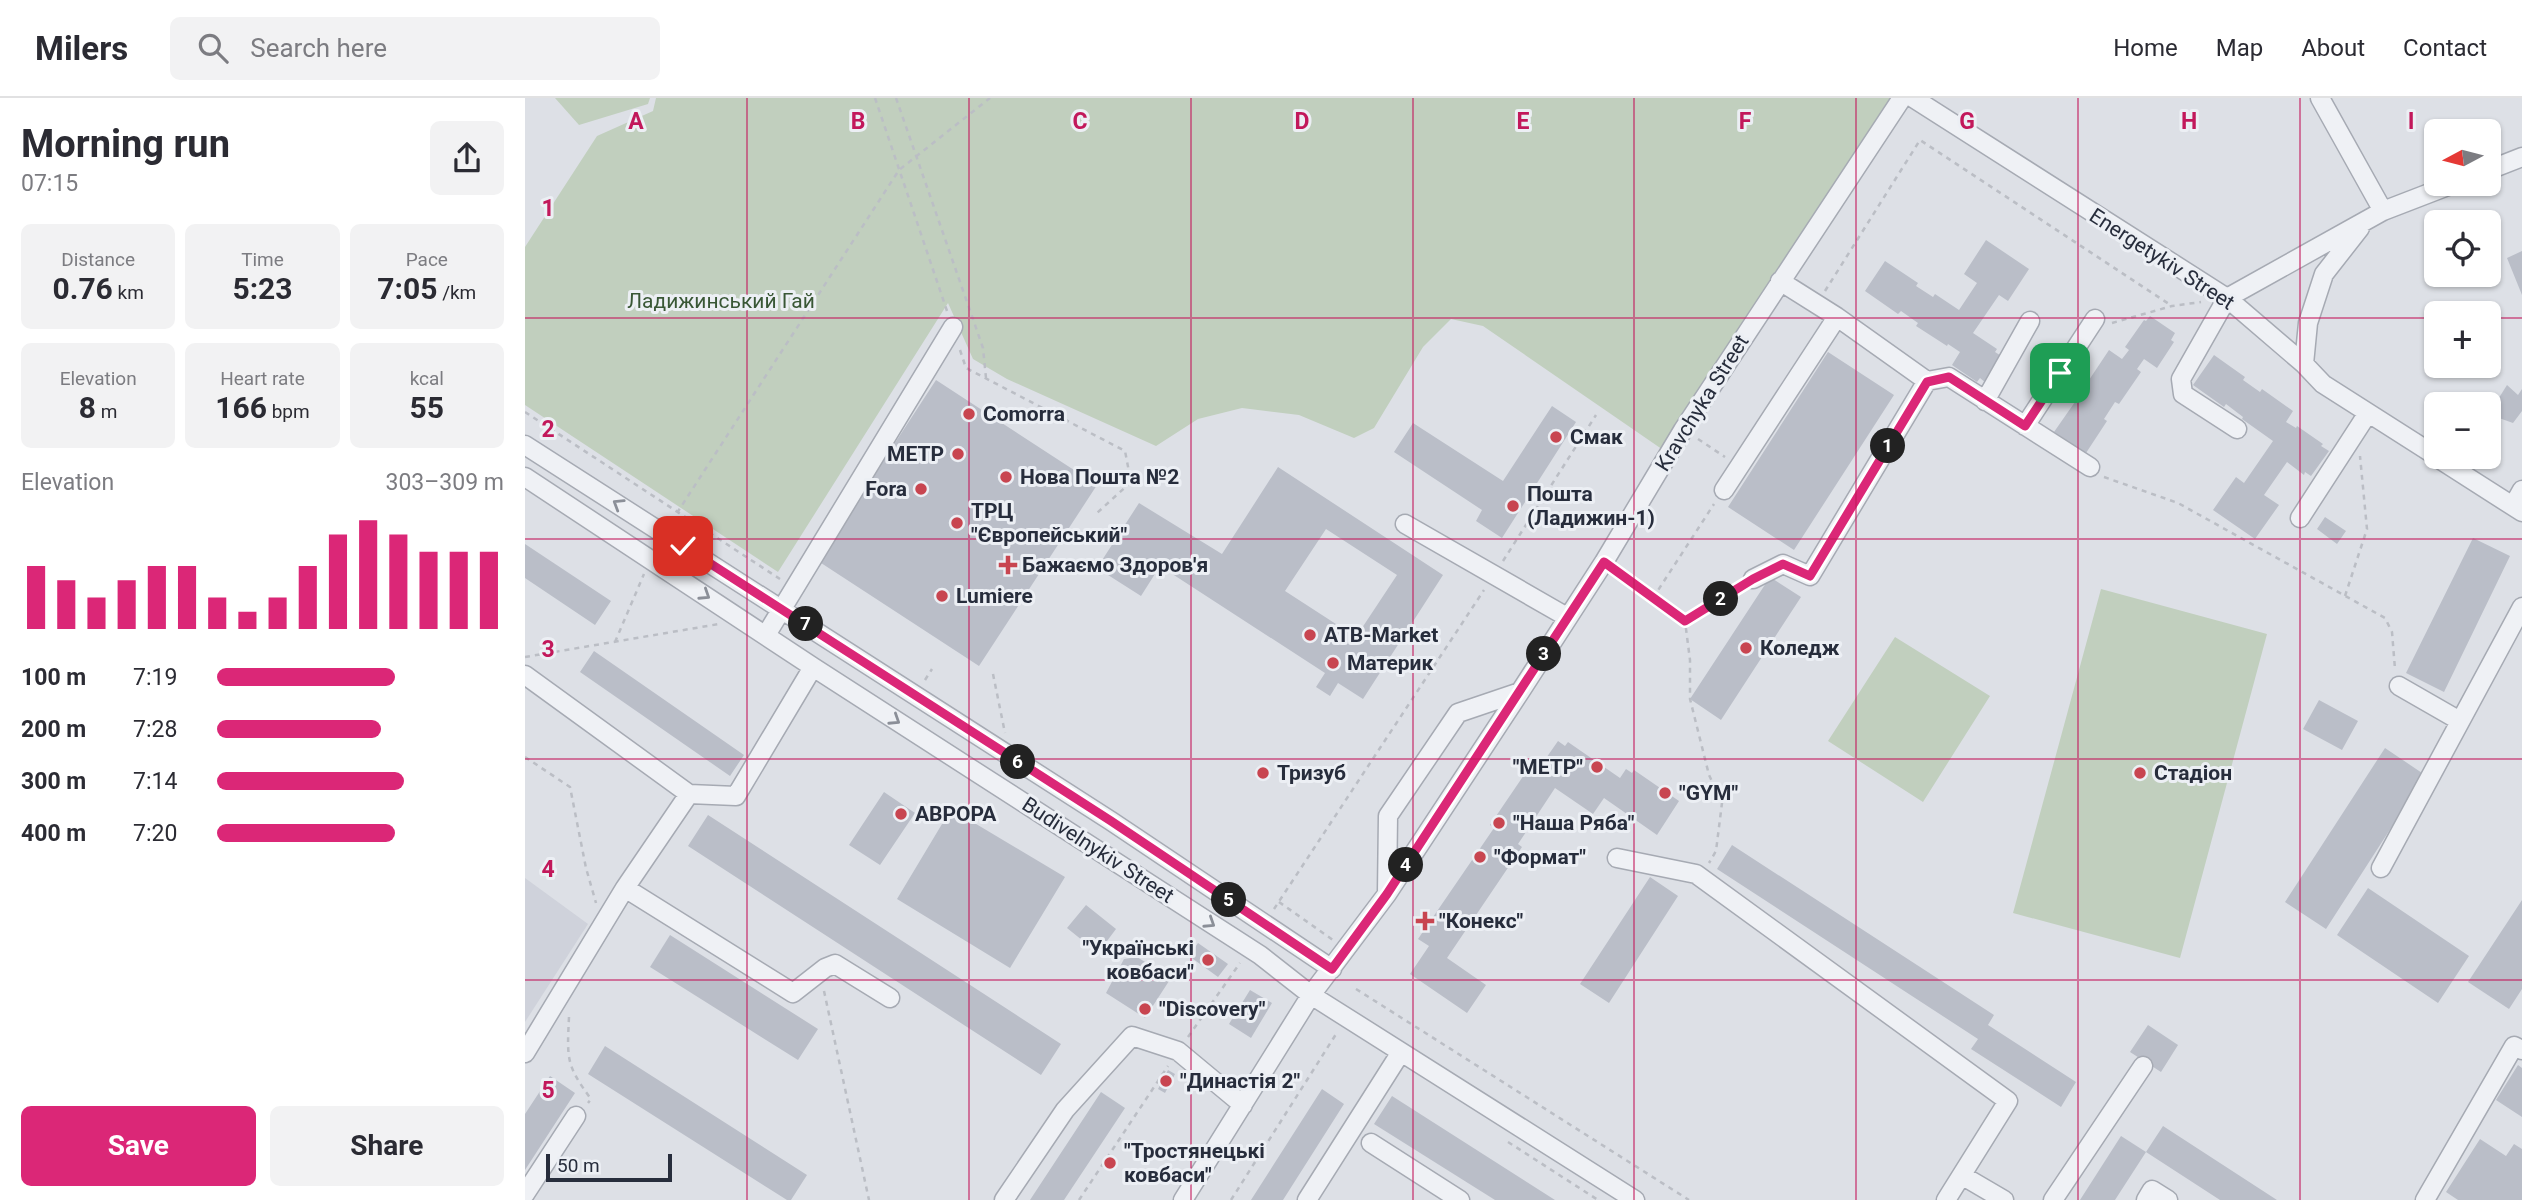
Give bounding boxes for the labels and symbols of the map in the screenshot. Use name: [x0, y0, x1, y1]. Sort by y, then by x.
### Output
text: A: [628, 108, 644, 135]
text: B: [851, 108, 865, 135]
text: C: [1072, 108, 1088, 135]
text: D: [1295, 108, 1309, 135]
text: E: [1517, 108, 1530, 135]
text: F: [1739, 108, 1752, 135]
text: G: [1959, 108, 1975, 135]
text: H: [2181, 108, 2197, 135]
text: I: [2408, 108, 2414, 135]
north arrow: [2424, 119, 2501, 196]
text: 1: [541, 195, 555, 222]
street label: Energetykiv Street: [2085, 203, 2239, 315]
park label: Ладижинський Гай: [627, 289, 815, 313]
street label: Kravchyka Street: [1650, 330, 1754, 476]
pin: [2030, 343, 2090, 403]
place label: Comorra: [983, 402, 1065, 426]
marker: Comorra: [961, 406, 977, 422]
text: 2: [541, 416, 555, 443]
place label: Смак: [1570, 425, 1623, 449]
pin: 1: [1871, 428, 1905, 464]
marker: Смак: [1548, 429, 1564, 445]
place label: МЕТР: [887, 442, 944, 466]
marker: МЕТР: [950, 446, 966, 462]
place label: Нова Пошта №2: [1020, 465, 1179, 489]
marker: Нова Пошта №2: [998, 469, 1014, 485]
place label: Fora: [865, 477, 907, 501]
marker: Fora: [913, 481, 929, 497]
place label: Пошта (Ладижин-1): [1527, 482, 1655, 530]
marker: Пошта (Ладижин-1): [1505, 498, 1521, 514]
place label: ТРЦ "Європейський": [971, 499, 1127, 547]
one-way arrow: [612, 500, 625, 513]
marker: ТРЦ "Європейський": [949, 515, 965, 531]
pin: [653, 516, 713, 576]
place label: Бажаємо Здоров'я: [1022, 553, 1208, 577]
marker: Бажаємо Здоров'я: [1000, 557, 1016, 573]
pin: 2: [1703, 582, 1739, 616]
place label: Lumiere: [956, 584, 1033, 608]
one-way arrow: [697, 587, 710, 600]
marker: Lumiere: [934, 588, 950, 604]
pin: 7: [789, 606, 823, 642]
place label: ATB-Market: [1324, 623, 1438, 647]
marker: ATB-Market: [1302, 627, 1318, 643]
text: 3: [541, 636, 555, 663]
pin: 3: [1527, 636, 1561, 672]
place label: Коледж: [1760, 636, 1840, 660]
marker: Коледж: [1738, 640, 1754, 656]
place label: Материк: [1347, 651, 1434, 675]
marker: Материк: [1325, 655, 1341, 671]
one-way arrow: [888, 712, 901, 725]
pin: 6: [1001, 744, 1035, 780]
place label: "МЕТР": [1513, 755, 1583, 779]
marker: "МЕТР": [1589, 759, 1605, 775]
place label: Тризуб: [1277, 761, 1346, 785]
place label: Стадіон: [2154, 761, 2232, 785]
marker: Тризуб: [1255, 765, 1271, 781]
marker: Стадіон: [2132, 765, 2148, 781]
place label: "GYM": [1679, 781, 1738, 805]
marker: "GYM": [1657, 785, 1673, 801]
street label: Budivelnykiv Street: [1018, 792, 1178, 908]
place label: АВРОРА: [915, 802, 997, 826]
marker: АВРОРА: [893, 806, 909, 822]
place label: "Наша Ряба": [1513, 811, 1635, 835]
marker: "Наша Ряба": [1491, 815, 1507, 831]
place label: "Формат": [1494, 845, 1586, 869]
pin: 4: [1389, 848, 1423, 882]
marker: "Формат": [1472, 849, 1488, 865]
text: 4: [541, 856, 555, 883]
pin: 5: [1211, 882, 1247, 918]
place label: "Конекс": [1439, 909, 1524, 933]
marker: "Конекс": [1417, 913, 1433, 929]
one-way arrow: [1202, 915, 1215, 927]
place label: "Українські ковбаси": [1082, 936, 1194, 984]
marker: "Українські ковбаси": [1200, 952, 1216, 968]
place label: "Discovery": [1159, 997, 1266, 1021]
marker: "Discovery": [1137, 1001, 1153, 1017]
place label: "Династія 2": [1180, 1069, 1301, 1093]
marker: "Династія 2": [1158, 1073, 1174, 1089]
text: 5: [541, 1077, 555, 1104]
place label: "Тростянецькі ковбаси": [1124, 1139, 1265, 1187]
scale bar: [546, 1151, 672, 1183]
marker: "Тростянецькі ковбаси": [1102, 1155, 1118, 1171]

